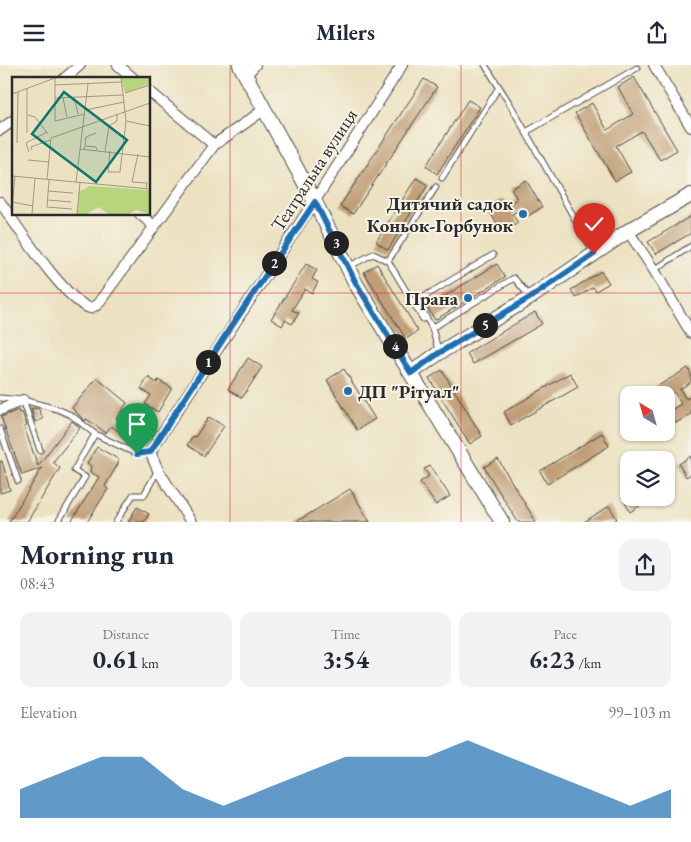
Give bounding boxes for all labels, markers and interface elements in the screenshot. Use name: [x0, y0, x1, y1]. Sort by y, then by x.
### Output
text: Milers: [316, 18, 375, 47]
icon: menu: [20, 19, 48, 47]
icon: share: [643, 19, 671, 47]
inset map: [12, 77, 150, 215]
street label: Театральна вулиця: [265, 103, 363, 236]
place label: Дитячий садок Коньок-Горбунок: [367, 191, 513, 238]
pin: [573, 203, 615, 254]
marker: Дитячий садок Коньок-Горбунок: [517, 208, 529, 220]
icon: check: [580, 210, 608, 238]
pin: 3: [324, 231, 348, 255]
text: 3: [333, 234, 340, 252]
pin: 2: [262, 251, 286, 275]
text: 2: [271, 254, 278, 272]
place label: Прана: [405, 286, 459, 311]
marker: Прана: [462, 292, 474, 304]
pin: 5: [472, 313, 498, 337]
text: 5: [482, 316, 489, 334]
pin: 4: [382, 333, 408, 359]
text: 4: [392, 337, 399, 355]
pin: 1: [196, 349, 220, 375]
text: 1: [205, 353, 212, 371]
place label: ДП "Рітуал": [358, 379, 459, 404]
marker: ДП "Рітуал": [342, 385, 354, 397]
north arrow: [620, 386, 675, 441]
map controls: [620, 386, 675, 506]
pin: [116, 403, 158, 454]
icon: arrive: [123, 410, 151, 438]
button: layers: [620, 451, 675, 506]
text: Morning run: [20, 536, 174, 572]
button: share: [619, 539, 671, 591]
text: 08:43: [20, 573, 55, 594]
text: Distance: [102, 625, 149, 643]
text: Time: [331, 625, 360, 643]
text: Pace: [553, 625, 577, 643]
text: 0.61: [93, 643, 139, 675]
text: 3:54: [322, 643, 369, 675]
text: 6:23: [529, 643, 576, 675]
text: km: [139, 654, 159, 672]
text: /km: [576, 654, 601, 672]
text: Elevation: [20, 702, 78, 723]
text: 99–103 m: [608, 702, 671, 723]

